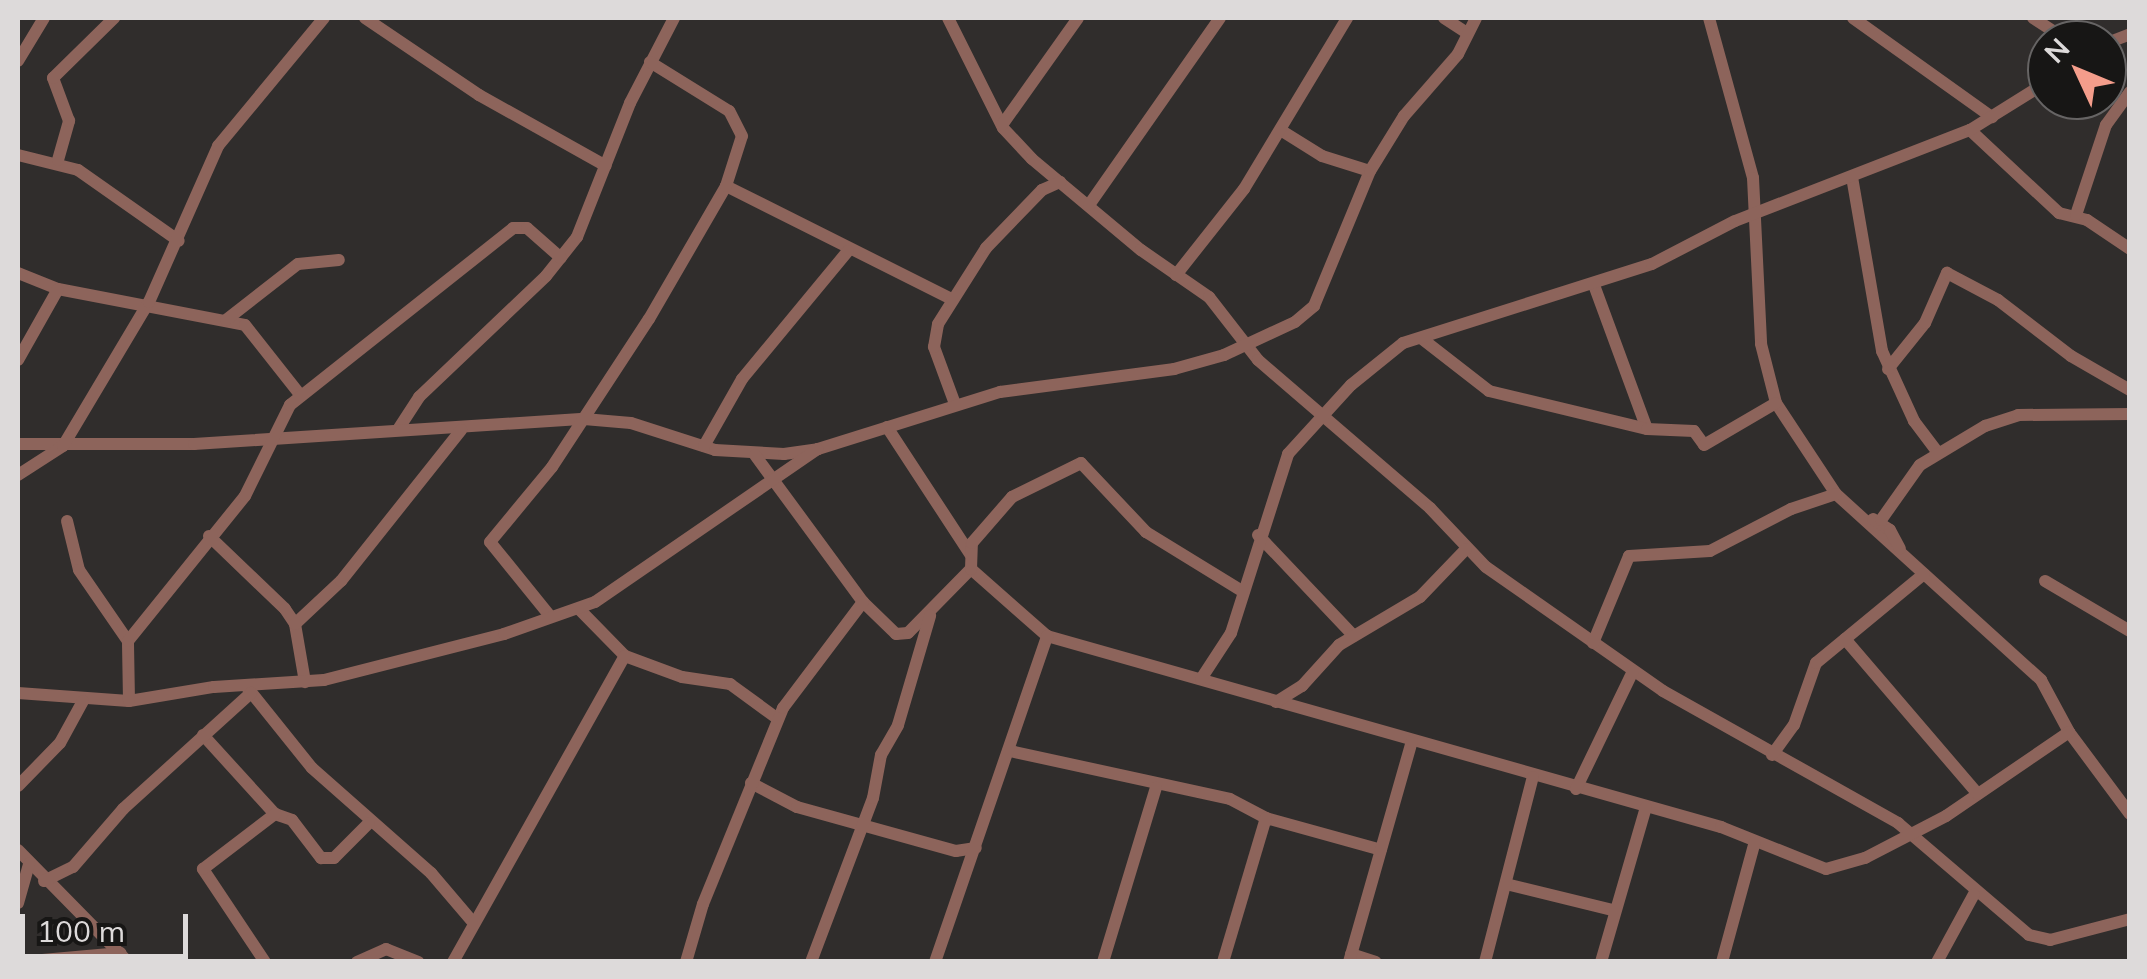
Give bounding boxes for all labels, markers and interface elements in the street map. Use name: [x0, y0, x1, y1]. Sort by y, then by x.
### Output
north arrow: [2027, 20, 2127, 120]
text: N: [2037, 30, 2076, 70]
scale bar: [25, 894, 192, 956]
text: 100 m: [37, 912, 125, 950]

